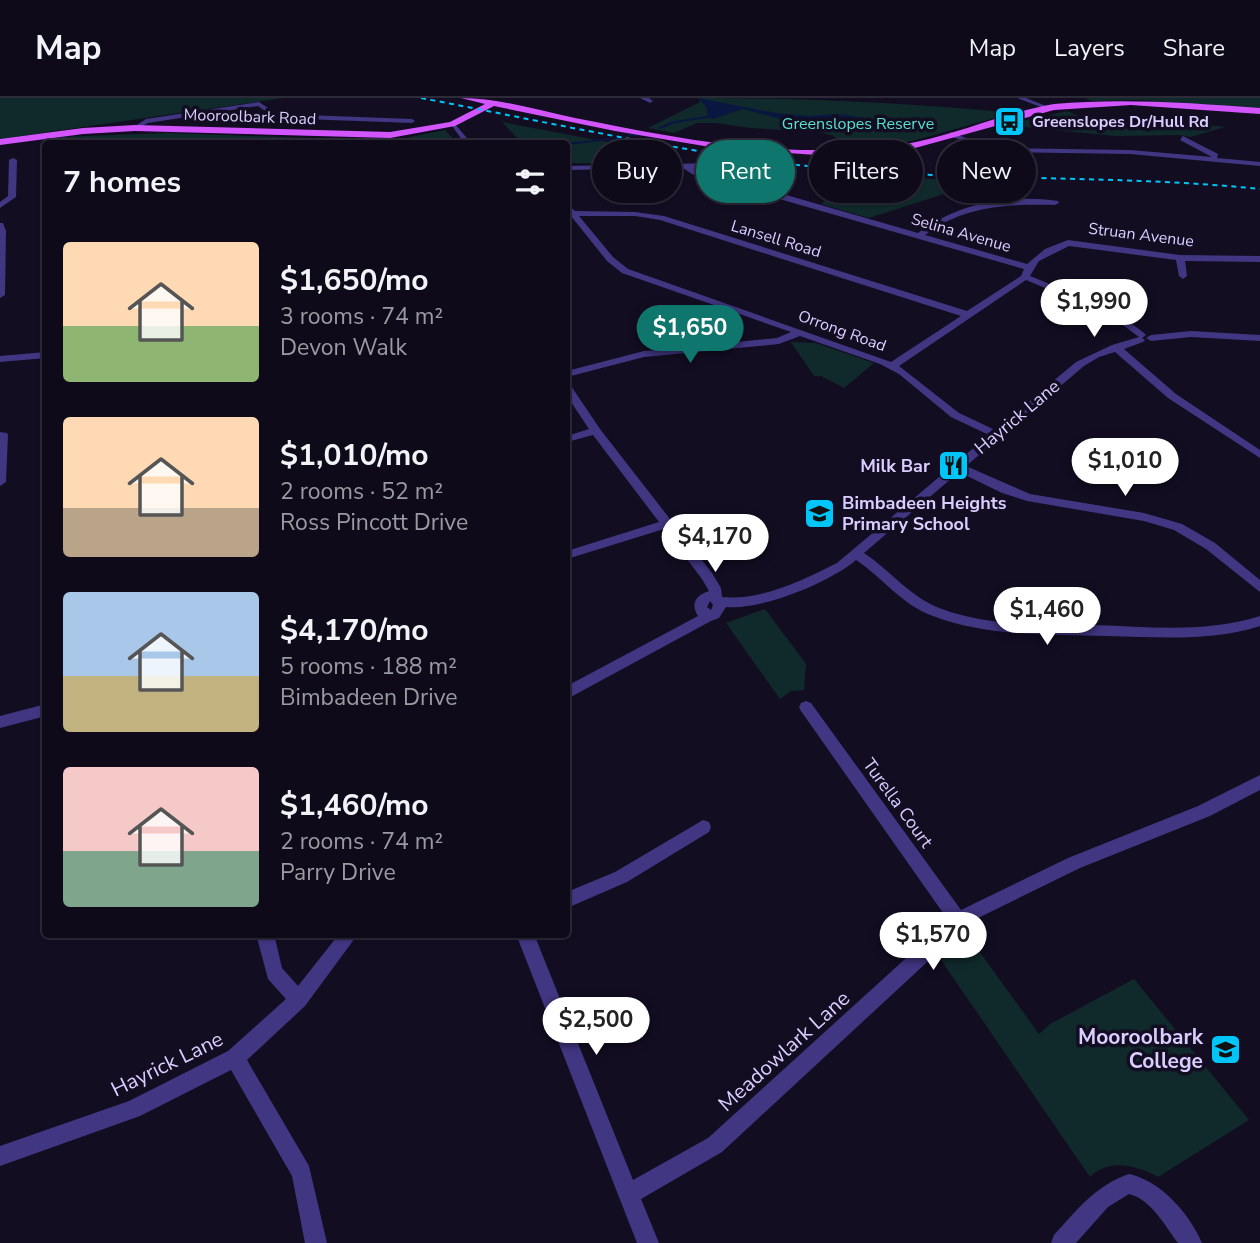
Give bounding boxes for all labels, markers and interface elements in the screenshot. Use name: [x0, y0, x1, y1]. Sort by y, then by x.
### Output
text: Map: [35, 26, 102, 71]
text: Map: [969, 32, 1016, 64]
text: Layers: [1054, 32, 1125, 64]
text: Share: [1163, 32, 1225, 64]
street label: Mooroolbark Road: [183, 104, 317, 130]
bus stop icon: Greenslopes Dr/Hull Rd: [992, 105, 1026, 139]
place label: Greenslopes Dr/Hull Rd: [1032, 111, 1209, 133]
park label: Greenslopes Reserve: [782, 113, 934, 135]
chip: Buy: [592, 140, 682, 203]
chip: Rent: [696, 140, 795, 203]
chip: Filters: [809, 140, 923, 203]
chip: New: [937, 140, 1036, 203]
text: 7 homes: [63, 162, 181, 203]
icon: filters: [511, 163, 549, 201]
street label: Selina Avenue: [908, 208, 1014, 258]
street label: Lansell Road: [728, 215, 824, 263]
street label: Struan Avenue: [1087, 218, 1195, 252]
text: $1,650/mo: [280, 260, 429, 301]
icon: home: [119, 270, 203, 354]
pin: $1,990: [1037, 280, 1151, 339]
text: $1,990: [1057, 286, 1131, 317]
text: 3 rooms · 74 m²: [280, 301, 443, 332]
street label: Orrong Road: [795, 305, 889, 357]
pin: $1,650: [633, 306, 747, 365]
text: $1,650: [653, 312, 727, 343]
text: Devon Walk: [280, 332, 407, 363]
street label: Hayrick Lane: [969, 374, 1065, 460]
text: $1,010/mo: [280, 435, 429, 476]
pin: $1,010: [1068, 438, 1182, 498]
icon: home: [119, 445, 203, 529]
text: $1,010: [1088, 445, 1162, 476]
restaurant icon: Milk Bar: [936, 449, 970, 483]
place label: Milk Bar: [860, 454, 930, 478]
text: 2 rooms · 52 m²: [280, 476, 443, 507]
place label: Bimbadeen Heights Primary School: [842, 491, 1007, 536]
school or university icon: Bimbadeen Heights Primary School: [802, 496, 836, 530]
text: Ross Pincott Drive: [280, 507, 468, 538]
pin: $4,170: [658, 514, 772, 574]
text: $4,170: [678, 521, 752, 552]
pin: $1,460: [990, 588, 1104, 647]
text: $1,460: [1010, 594, 1084, 625]
text: $4,170/mo: [280, 610, 429, 651]
icon: home: [119, 620, 203, 704]
text: 5 rooms · 188 m²: [280, 651, 457, 682]
text: Bimbadeen Drive: [280, 682, 458, 713]
street label: Turella Court: [857, 753, 939, 853]
text: $1,460/mo: [280, 785, 429, 826]
icon: home: [119, 795, 203, 879]
text: 2 rooms · 74 m²: [280, 826, 443, 857]
text: Parry Drive: [280, 857, 396, 888]
pin: $1,570: [876, 912, 990, 972]
text: $1,570: [896, 919, 970, 950]
street label: Meadowlark Lane: [712, 984, 856, 1118]
pin: $2,500: [539, 998, 653, 1057]
text: $2,500: [559, 1004, 633, 1035]
place label: Mooroolbark College: [1078, 1023, 1204, 1075]
street label: Hayrick Lane: [106, 1025, 228, 1103]
school or university icon: Mooroolbark College: [1209, 1032, 1243, 1066]

